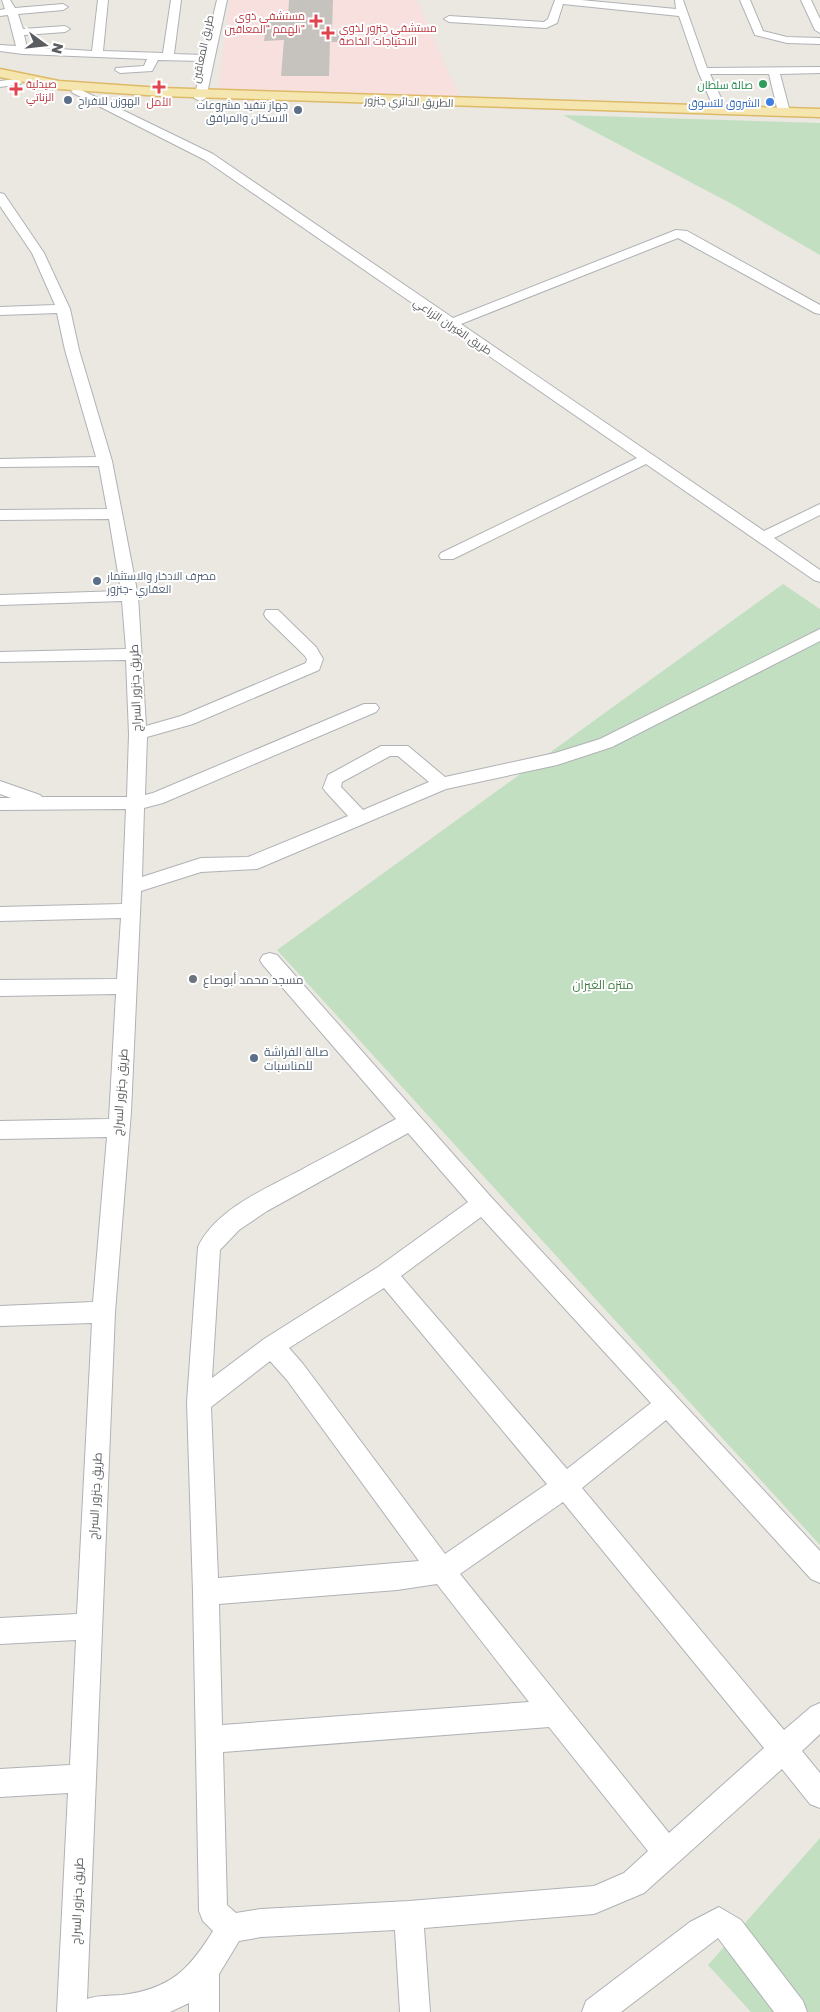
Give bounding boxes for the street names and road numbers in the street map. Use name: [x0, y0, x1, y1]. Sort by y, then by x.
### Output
street label: طريق المعاقين: [188, 14, 217, 84]
street label: الطريق الدائري جنزور: [363, 93, 454, 112]
street label: طريق الغيران الزراعي: [410, 295, 495, 360]
street label: طريق جنزور السراج: [126, 644, 145, 732]
street label: طريق جنزور السراج: [109, 1048, 132, 1136]
street label: طريق جنزور السراج: [85, 1452, 106, 1540]
street label: طريق جنزور السراج: [68, 1857, 87, 1945]

